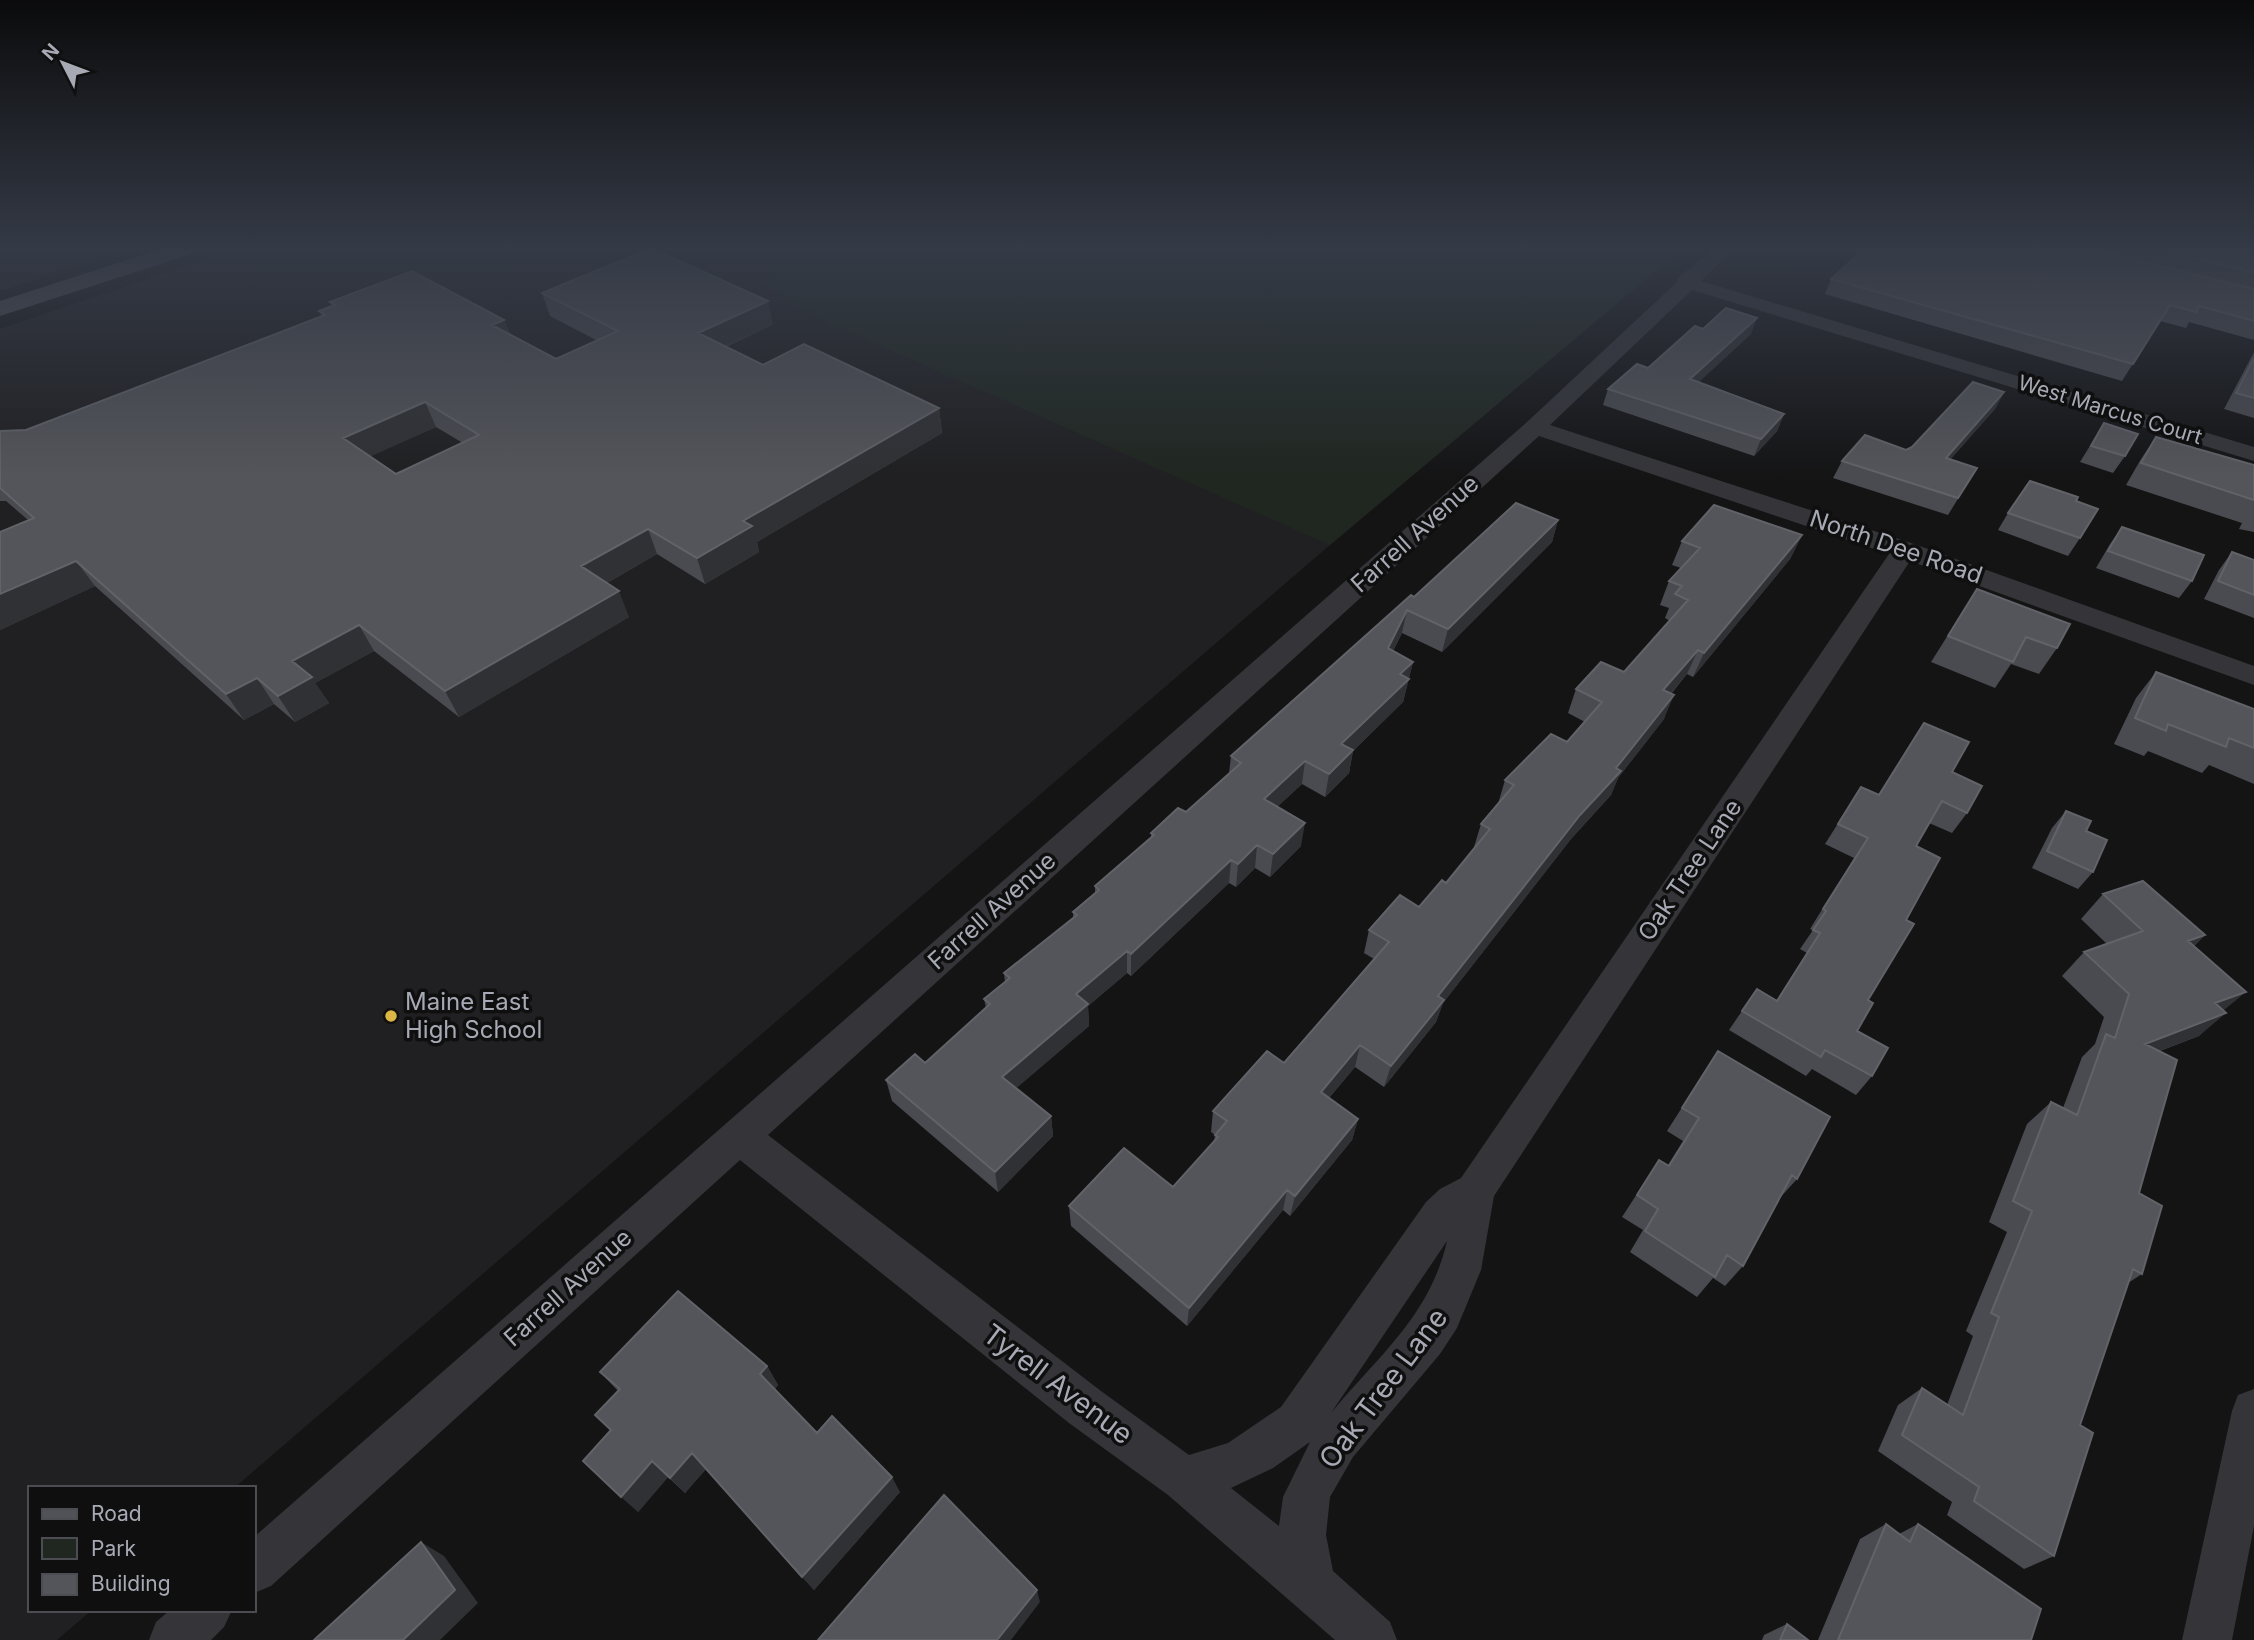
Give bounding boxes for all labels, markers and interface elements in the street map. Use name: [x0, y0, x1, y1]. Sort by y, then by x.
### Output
north arrow: [28, 28, 98, 98]
text: N: [37, 39, 64, 65]
street label: West Marcus Court: [2015, 370, 2205, 449]
street label: Farrell Avenue: [1345, 469, 1484, 599]
street label: North Dee Road: [1806, 503, 1986, 590]
street label: Oak Tree Lane: [1632, 793, 1748, 946]
street label: Farrell Avenue: [922, 846, 1061, 976]
place label: Maine East High School: [405, 987, 542, 1044]
marker: Maine East High School: [383, 1008, 399, 1024]
street label: Farrell Avenue: [498, 1223, 637, 1353]
street label: Oak Tree Lane: [1312, 1301, 1454, 1475]
street label: Tyrell Avenue: [977, 1317, 1139, 1451]
legend: [28, 1486, 256, 1612]
text: Road: [91, 1501, 142, 1526]
text: Park: [91, 1536, 136, 1561]
text: Building: [91, 1571, 171, 1596]

